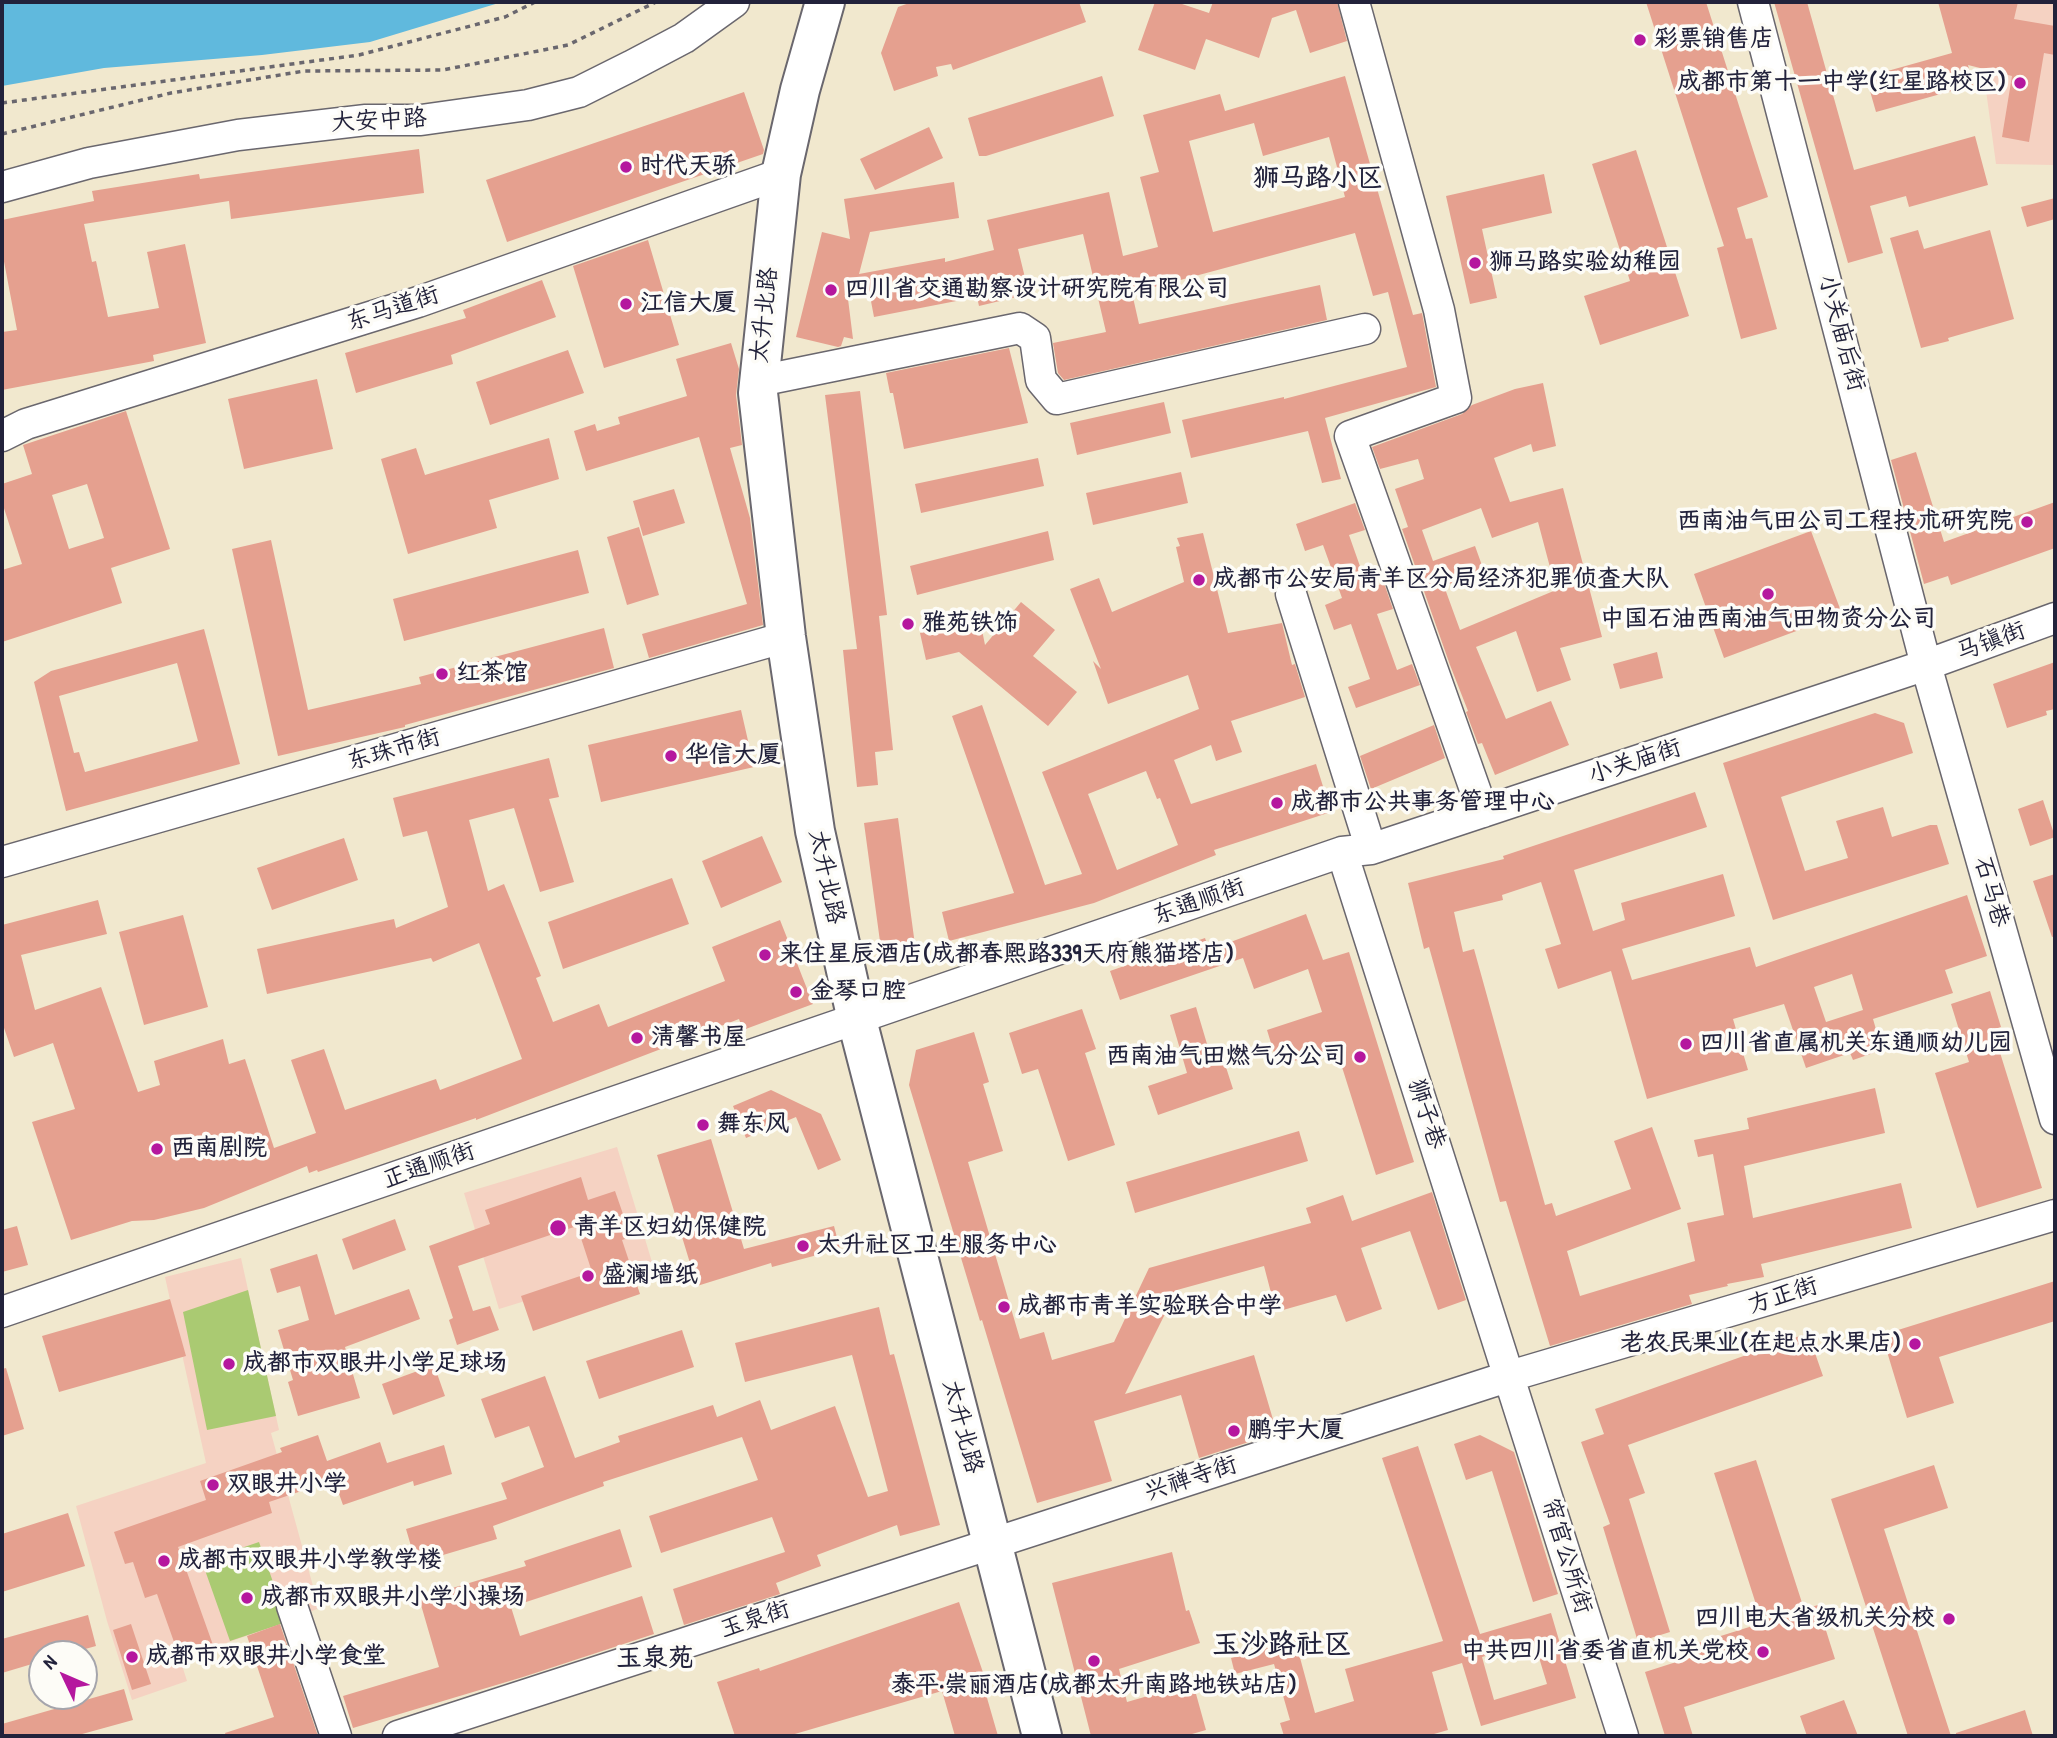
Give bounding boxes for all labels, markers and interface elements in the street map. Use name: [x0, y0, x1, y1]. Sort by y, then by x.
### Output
place label: 彩票销售店: [1654, 26, 1774, 54]
marker: 彩票销售店: [1632, 32, 1648, 48]
place label: 成都市第十一中学(红星路校区): [1677, 69, 2006, 97]
marker: 成都市第十一中学(红星路校区): [2012, 75, 2028, 91]
street label: 大安中路: [330, 104, 428, 138]
place label: 时代天骄: [640, 153, 736, 181]
marker: 时代天骄: [618, 159, 634, 175]
district label: 狮马路小区: [1253, 163, 1383, 195]
place label: 狮马路实验幼稚园: [1489, 249, 1681, 277]
marker: 狮马路实验幼稚园: [1467, 255, 1483, 271]
street label: 太升北路: [746, 266, 784, 364]
street label: 小关庙后街: [1812, 271, 1870, 395]
place label: 四川省交通勘察设计研究院有限公司: [845, 276, 1229, 304]
street label: 东马道街: [343, 280, 443, 338]
marker: 四川省交通勘察设计研究院有限公司: [823, 282, 839, 298]
place label: 江信大厦: [640, 290, 736, 318]
marker: 江信大厦: [618, 296, 634, 312]
place label: 西南油气田公司工程技术研究院: [1677, 508, 2013, 536]
marker: 西南油气田公司工程技术研究院: [2019, 514, 2035, 530]
place label: 成都市公安局青羊区分局经济犯罪侦查大队: [1213, 566, 1669, 594]
marker: 成都市公安局青羊区分局经济犯罪侦查大队: [1191, 572, 1207, 588]
marker: 中国石油西南油气田物资分公司: [1760, 586, 1776, 602]
place label: 中国石油西南油气田物资分公司: [1600, 606, 1936, 634]
place label: 雅苑铁饰: [922, 610, 1018, 638]
marker: 雅苑铁饰: [900, 616, 916, 632]
street label: 马镇街: [1952, 616, 2030, 668]
place label: 红茶馆: [456, 660, 528, 688]
marker: 红茶馆: [434, 666, 450, 682]
street label: 东珠市街: [344, 723, 444, 777]
street label: 小关庙街: [1585, 733, 1685, 791]
place label: 华信大厦: [685, 742, 781, 770]
marker: 华信大厦: [663, 748, 679, 764]
place label: 成都市公共事务管理中心: [1291, 789, 1555, 817]
marker: 成都市公共事务管理中心: [1269, 795, 1285, 811]
street label: 太升北路: [802, 827, 850, 927]
street label: 石马巷: [1967, 853, 2015, 931]
street label: 东通顺街: [1149, 873, 1249, 931]
place label: 来住星辰酒店(成都春熙路339天府熊猫塔店): [779, 941, 1234, 969]
marker: 来住星辰酒店(成都春熙路339天府熊猫塔店): [757, 947, 773, 963]
place label: 金琴口腔: [810, 978, 906, 1006]
marker: 金琴口腔: [788, 984, 804, 1000]
place label: 清馨书屋: [651, 1024, 747, 1052]
marker: 清馨书屋: [629, 1030, 645, 1046]
place label: 四川省直属机关东通顺幼儿园: [1700, 1030, 2012, 1058]
marker: 四川省直属机关东通顺幼儿园: [1678, 1036, 1694, 1052]
place label: 西南油气田燃气分公司: [1106, 1043, 1346, 1071]
marker: 西南油气田燃气分公司: [1352, 1049, 1368, 1065]
street label: 狮子巷: [1401, 1075, 1451, 1153]
place label: 舞东风: [717, 1111, 789, 1139]
marker: 舞东风: [695, 1117, 711, 1133]
place label: 西南剧院: [171, 1135, 267, 1163]
street label: 正通顺街: [379, 1137, 479, 1195]
marker: 西南剧院: [149, 1141, 165, 1157]
place label: 青羊区妇幼保健院: [574, 1214, 766, 1242]
marker: 青羊区妇幼保健院: [548, 1218, 568, 1238]
place label: 太升社区卫生服务中心: [817, 1232, 1057, 1260]
marker: 太升社区卫生服务中心: [795, 1238, 811, 1254]
place label: 盛澜墙纸: [602, 1262, 698, 1290]
marker: 盛澜墙纸: [580, 1268, 596, 1284]
street label: 方正街: [1744, 1272, 1822, 1320]
place label: 成都市青羊实验联合中学: [1018, 1293, 1282, 1321]
marker: 成都市青羊实验联合中学: [996, 1299, 1012, 1315]
place label: 老农民果业(在起点水果店): [1620, 1330, 1901, 1358]
marker: 老农民果业(在起点水果店): [1907, 1336, 1923, 1352]
place label: 成都市双眼井小学足球场: [243, 1350, 507, 1378]
marker: 成都市双眼井小学足球场: [221, 1356, 237, 1372]
street label: 太升北路: [936, 1377, 988, 1477]
place label: 鹏宇大厦: [1248, 1417, 1344, 1445]
marker: 鹏宇大厦: [1226, 1423, 1242, 1439]
street label: 兴禅寺街: [1141, 1450, 1241, 1508]
place label: 双眼井小学: [227, 1471, 347, 1499]
marker: 双眼井小学: [205, 1477, 221, 1493]
street label: 帘官公所街: [1535, 1494, 1597, 1618]
place label: 成都市双眼井小学教学楼: [178, 1547, 442, 1575]
marker: 成都市双眼井小学教学楼: [156, 1553, 172, 1569]
place label: 成都市双眼井小学小操场: [261, 1584, 525, 1612]
marker: 成都市双眼井小学小操场: [239, 1590, 255, 1606]
street label: 玉泉街: [716, 1595, 794, 1645]
place label: 四川电大省级机关分校: [1695, 1605, 1935, 1633]
marker: 四川电大省级机关分校: [1941, 1611, 1957, 1627]
district label: 玉沙路社区: [1212, 1629, 1352, 1663]
place label: 中共四川省委省直机关党校: [1461, 1638, 1749, 1666]
north arrow: [28, 1640, 98, 1710]
place label: 成都市双眼井小学食堂: [146, 1643, 386, 1671]
district label: 玉泉苑: [616, 1643, 694, 1675]
marker: 中共四川省委省直机关党校: [1755, 1644, 1771, 1660]
text: N: [36, 1649, 62, 1674]
marker: 成都市双眼井小学食堂: [124, 1649, 140, 1665]
marker: 泰平·崇丽酒店(成都太升南路地铁站店): [1086, 1653, 1102, 1669]
place label: 泰平·崇丽酒店(成都太升南路地铁站店): [891, 1672, 1297, 1700]

